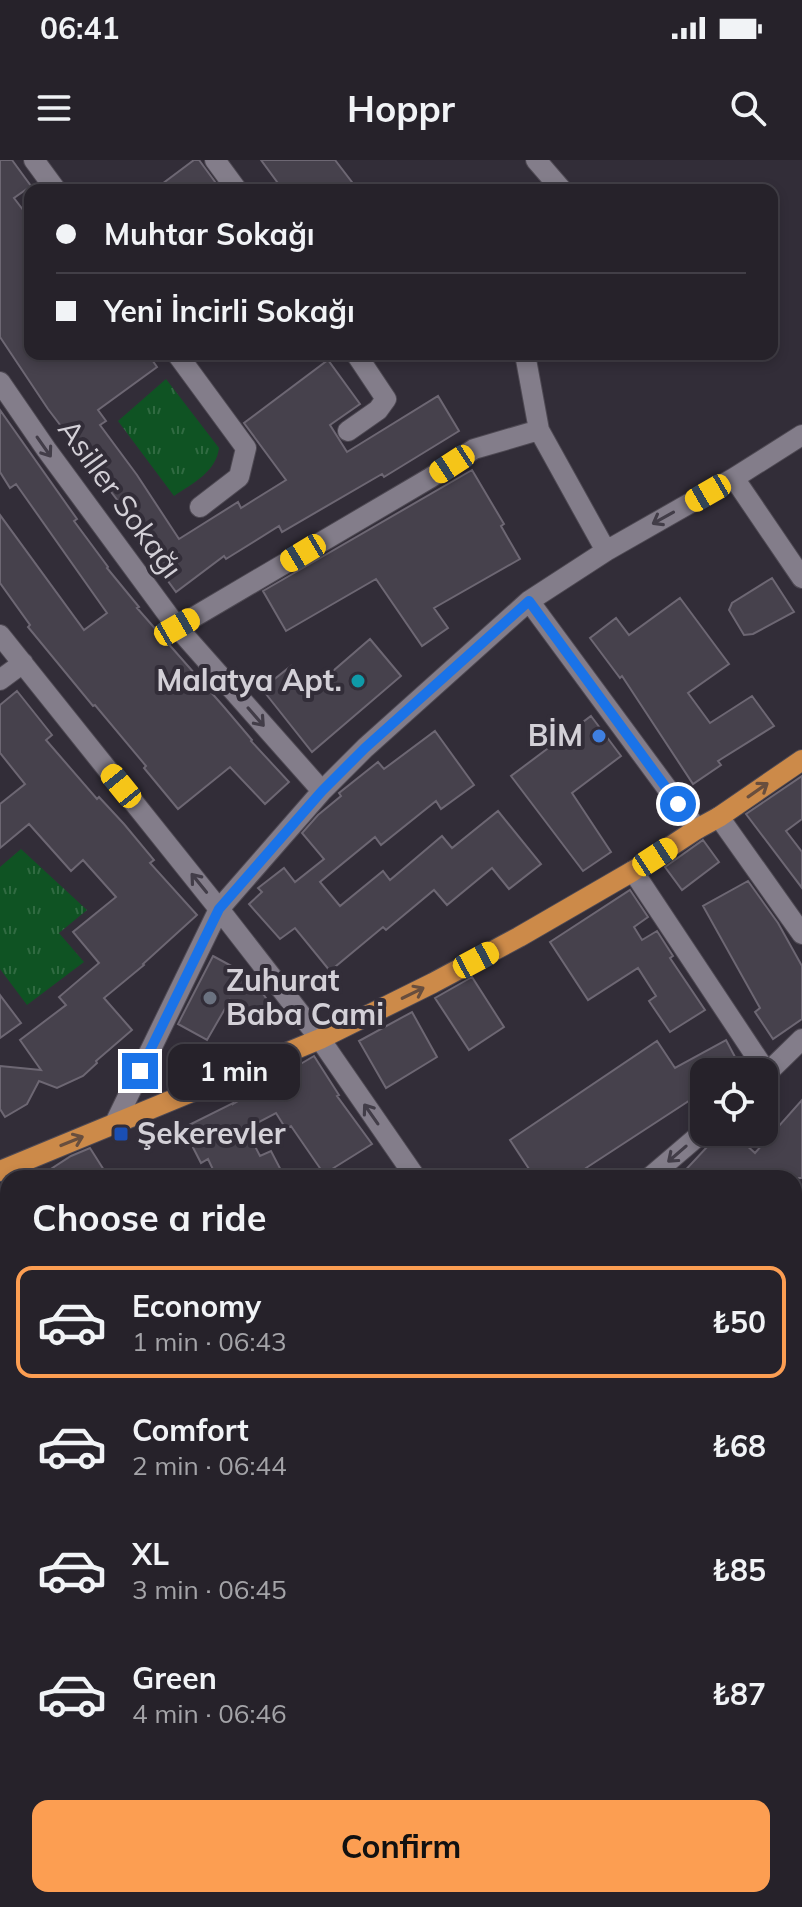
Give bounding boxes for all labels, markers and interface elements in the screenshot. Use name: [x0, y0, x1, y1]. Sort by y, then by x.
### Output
text: 06:41: [40, 9, 119, 47]
icon: menu: [32, 86, 76, 130]
text: Hoppr: [347, 86, 455, 131]
icon: search: [726, 86, 770, 130]
text: Muhtar Sokağı: [104, 215, 315, 253]
text: Yeni İncirli Sokağı: [104, 292, 355, 330]
street label: Asiller Sokağı: [50, 411, 191, 585]
one-way arrow: [36, 435, 53, 457]
car: [425, 441, 479, 487]
car: [681, 471, 735, 515]
one-way arrow: [652, 510, 675, 526]
car: [276, 530, 330, 576]
car: [150, 605, 204, 649]
place label: Malatya Apt.: [156, 661, 342, 699]
marker: Malatya Apt.: [349, 672, 367, 690]
one-way arrow: [247, 707, 265, 727]
place label: BİM: [528, 716, 583, 754]
marker: BİM: [590, 727, 608, 745]
car: [97, 760, 145, 812]
one-way arrow: [746, 782, 768, 798]
route start: [660, 786, 696, 822]
car: [628, 834, 682, 880]
one-way arrow: [190, 873, 208, 894]
car: [449, 938, 503, 982]
place label: Zuhurat Baba Cami: [226, 961, 384, 1033]
one-way arrow: [401, 985, 425, 1000]
marker: Zuhurat Baba Cami: [201, 989, 219, 1007]
callout: 1 min: [168, 1043, 300, 1099]
route end: [122, 1053, 158, 1089]
text: 1 min: [200, 1055, 268, 1088]
map controls: [690, 1058, 778, 1146]
button: locate: [690, 1058, 778, 1146]
one-way arrow: [363, 1103, 379, 1126]
place label: Şekerevler: [137, 1114, 286, 1152]
marker: Şekerevler: [112, 1125, 130, 1143]
one-way arrow: [59, 1133, 84, 1147]
one-way arrow: [667, 1145, 687, 1163]
text: Choose a ride: [32, 1195, 266, 1240]
icon: car: [36, 1286, 108, 1358]
text: Economy: [132, 1287, 261, 1325]
text: ₺50: [712, 1303, 766, 1341]
text: 1 min · 06:43: [132, 1325, 287, 1358]
icon: car: [36, 1410, 108, 1482]
text: Comfort: [132, 1411, 249, 1449]
text: ₺68: [712, 1427, 766, 1465]
text: 2 min · 06:44: [132, 1449, 287, 1482]
icon: car: [36, 1534, 108, 1606]
text: XL: [132, 1535, 169, 1573]
text: ₺85: [712, 1551, 766, 1589]
text: 3 min · 06:45: [132, 1573, 287, 1606]
icon: car: [36, 1658, 108, 1730]
text: Green: [132, 1659, 217, 1697]
text: ₺87: [712, 1675, 766, 1713]
text: 4 min · 06:46: [132, 1697, 287, 1730]
button: Confirm: [32, 1800, 770, 1892]

